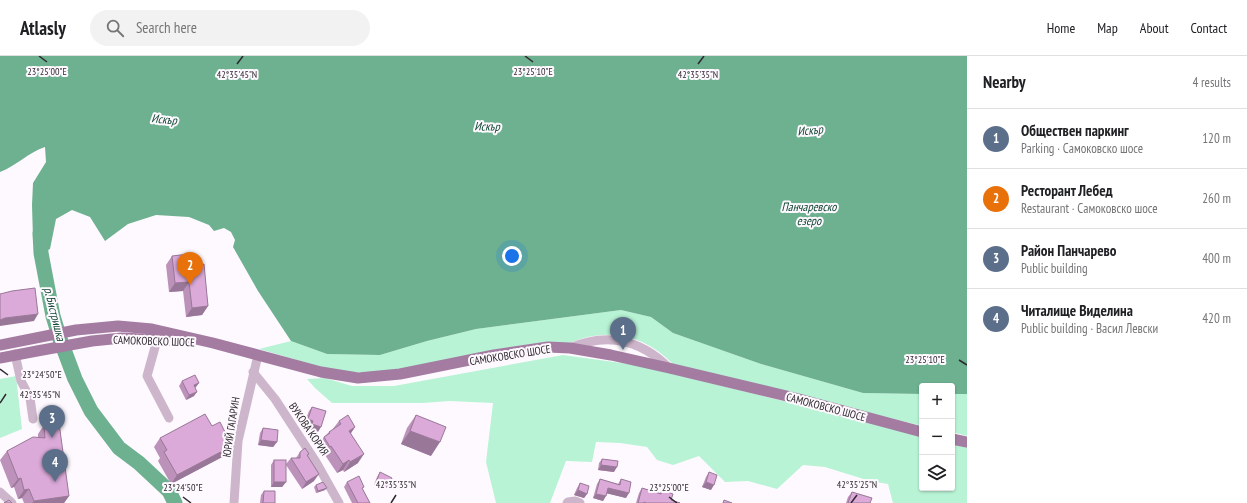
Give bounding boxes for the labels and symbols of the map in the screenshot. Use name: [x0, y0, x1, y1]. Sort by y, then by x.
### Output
text: 23°25'00"E: [27, 65, 67, 78]
text: 23°25'10"E: [513, 65, 553, 78]
text: 42°35'45"N: [217, 68, 257, 81]
text: 42°35'35"N: [678, 68, 718, 81]
water label: Искър: [151, 110, 178, 128]
water label: Искър: [474, 118, 501, 134]
water label: Искър: [797, 121, 824, 139]
water label: Панчаревско езеро: [782, 199, 837, 228]
your location: [502, 246, 522, 266]
pin: 2: [177, 252, 203, 285]
water label: р. Бистришка: [41, 286, 69, 344]
pin: 1: [610, 317, 636, 350]
street label: САМОКОВСКО ШОСЕ: [113, 333, 195, 349]
street label: САМОКОВСКО ШОСЕ: [469, 342, 552, 368]
text: 23°25'10"E: [905, 353, 945, 366]
text: 23°24'50"E: [22, 368, 62, 381]
text: 42°35'45"N: [20, 388, 60, 401]
street label: САМОКОВСКО ШОСЕ: [785, 390, 867, 424]
street label: ЮРИЙ ГАГАРИН: [219, 396, 243, 458]
street label: ВУКОВА КОРИЯ: [286, 400, 332, 458]
pin: 3: [39, 405, 65, 438]
pin: 4: [42, 449, 68, 482]
text: 42°35'35"N: [376, 478, 416, 491]
text: 42°35'25"N: [837, 478, 877, 491]
text: 23°24'50"E: [163, 481, 203, 494]
text: 23°25'00"E: [649, 481, 689, 494]

